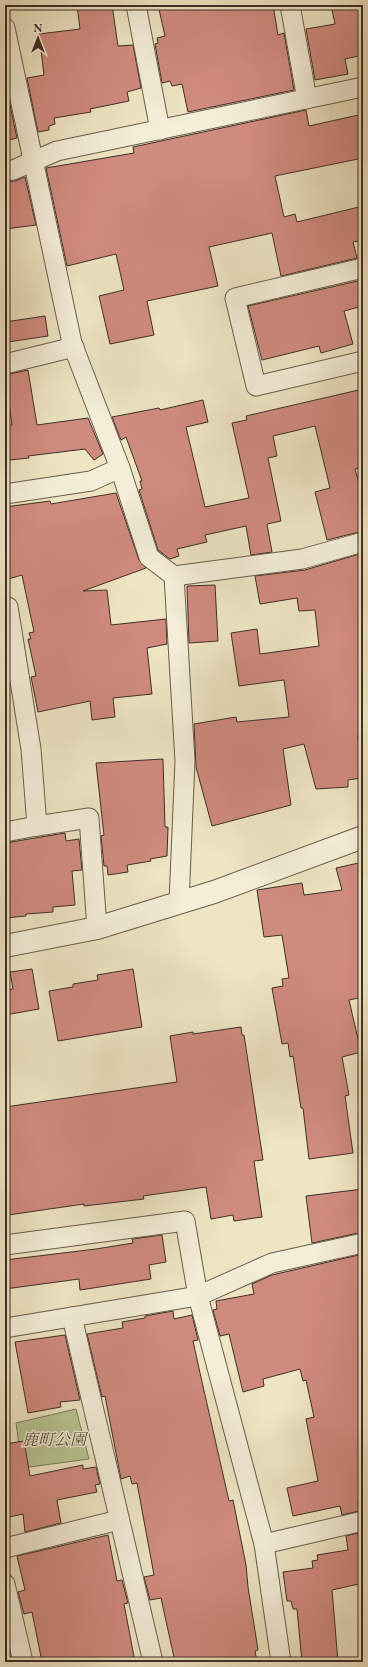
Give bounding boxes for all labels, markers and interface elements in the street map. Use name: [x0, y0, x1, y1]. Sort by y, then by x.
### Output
north arrow: [18, 18, 58, 58]
text: N: [34, 21, 43, 35]
park label: 鹿町公園: [22, 1429, 89, 1450]

